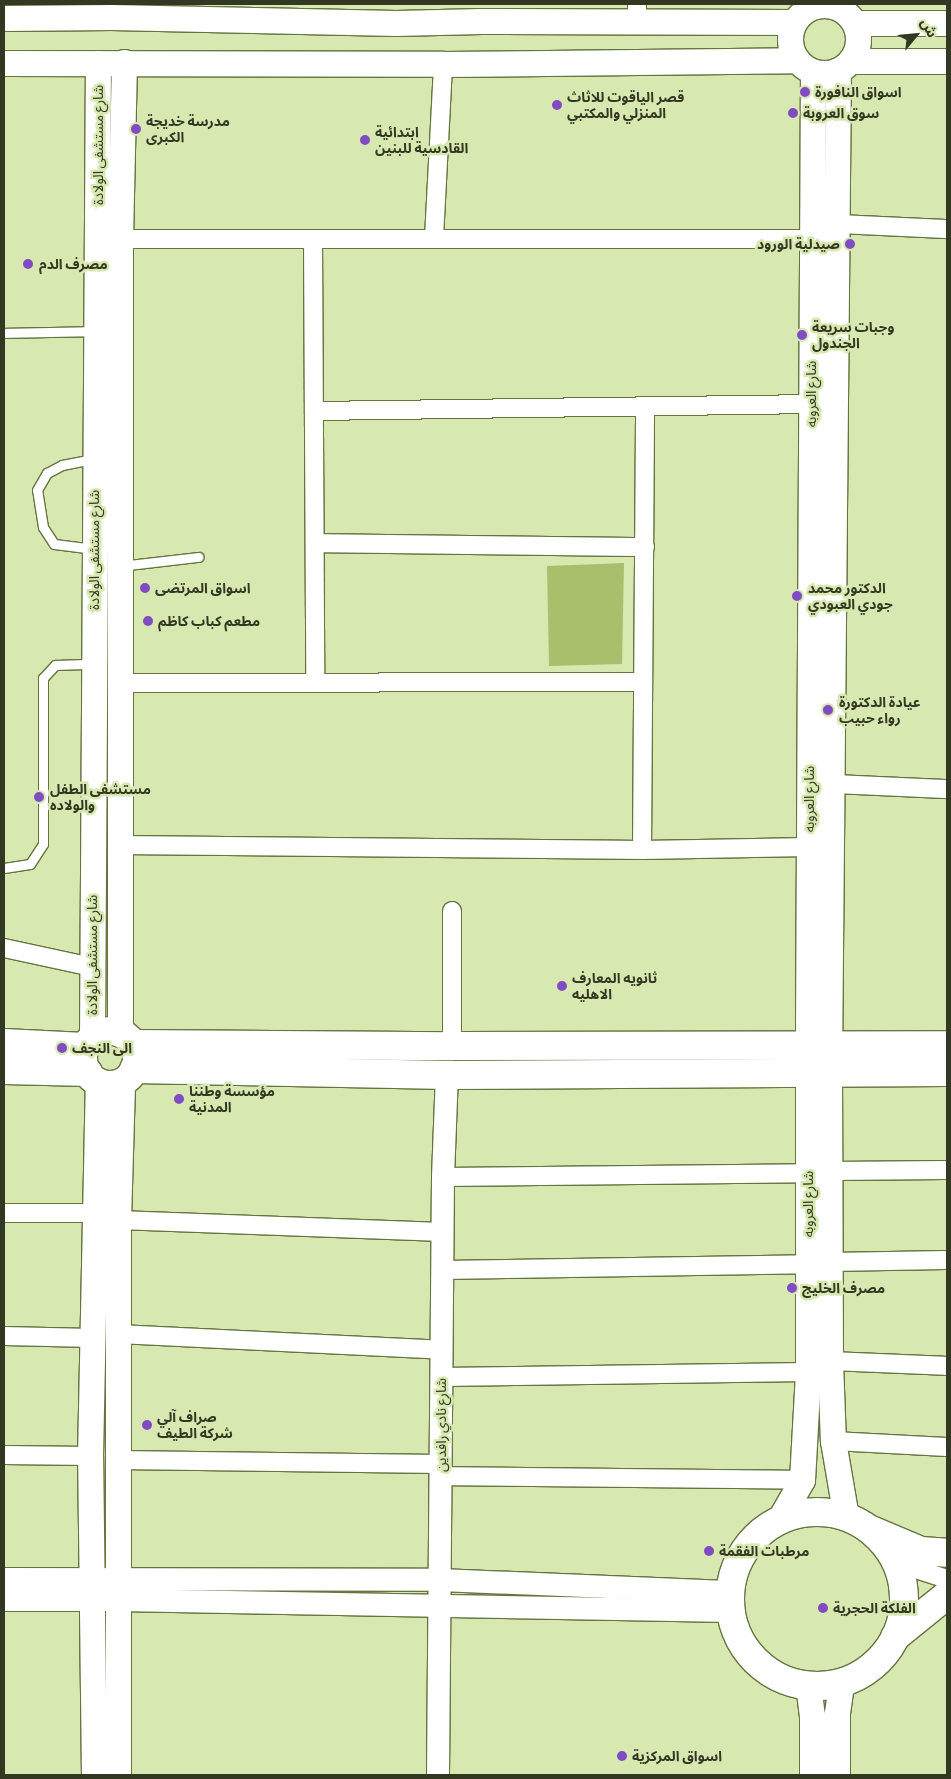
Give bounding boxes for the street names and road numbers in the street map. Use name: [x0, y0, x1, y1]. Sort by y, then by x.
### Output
street label: شارع مستشفى الولادة: [90, 85, 106, 205]
street label: شارع العروبه: [803, 361, 819, 427]
street label: شارع مستشفى الولادة: [86, 490, 102, 610]
street label: شارع العروبه: [801, 766, 817, 832]
street label: شارع مستشفى الولادة: [84, 895, 100, 1015]
street label: شارع العروبه: [800, 1171, 816, 1237]
street label: شارع نادي رافدين: [433, 1378, 449, 1472]

